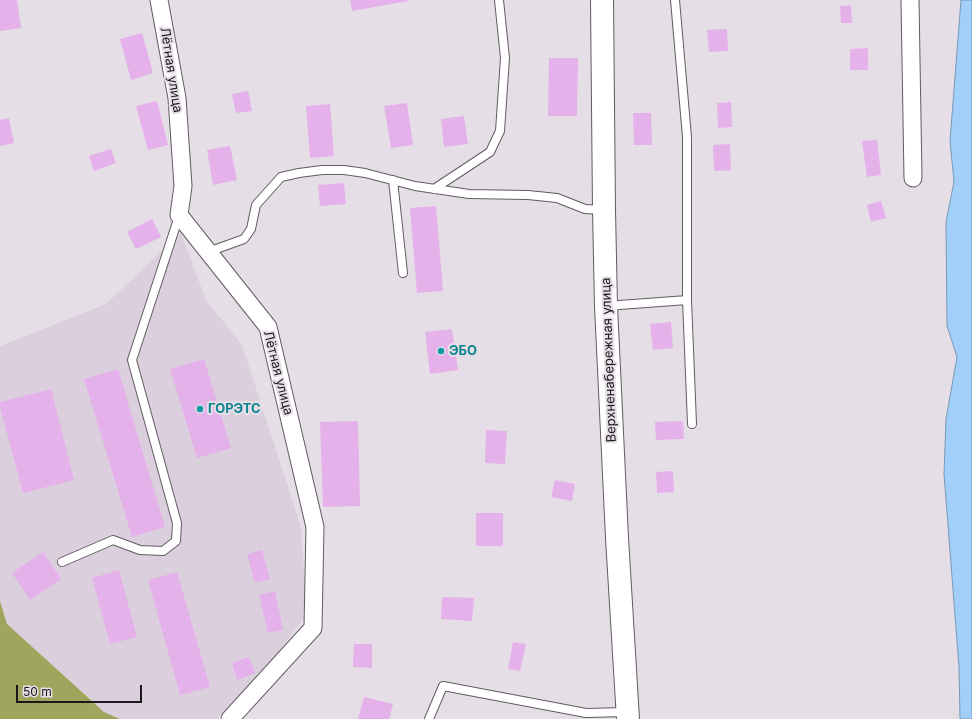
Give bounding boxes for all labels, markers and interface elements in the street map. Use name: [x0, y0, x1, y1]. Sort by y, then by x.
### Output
street label: Лётная улица: [157, 26, 185, 114]
street label: Верхненабережная улица: [598, 277, 620, 443]
street label: Лётная улица: [260, 329, 296, 417]
place label: ЭБО: [449, 343, 477, 359]
marker: ЭБО: [436, 346, 446, 356]
place label: ГОРЭТС: [208, 401, 261, 417]
marker: ГОРЭТС: [195, 404, 205, 414]
scale bar: [18, 677, 144, 703]
text: 50 m: [23, 684, 52, 699]

